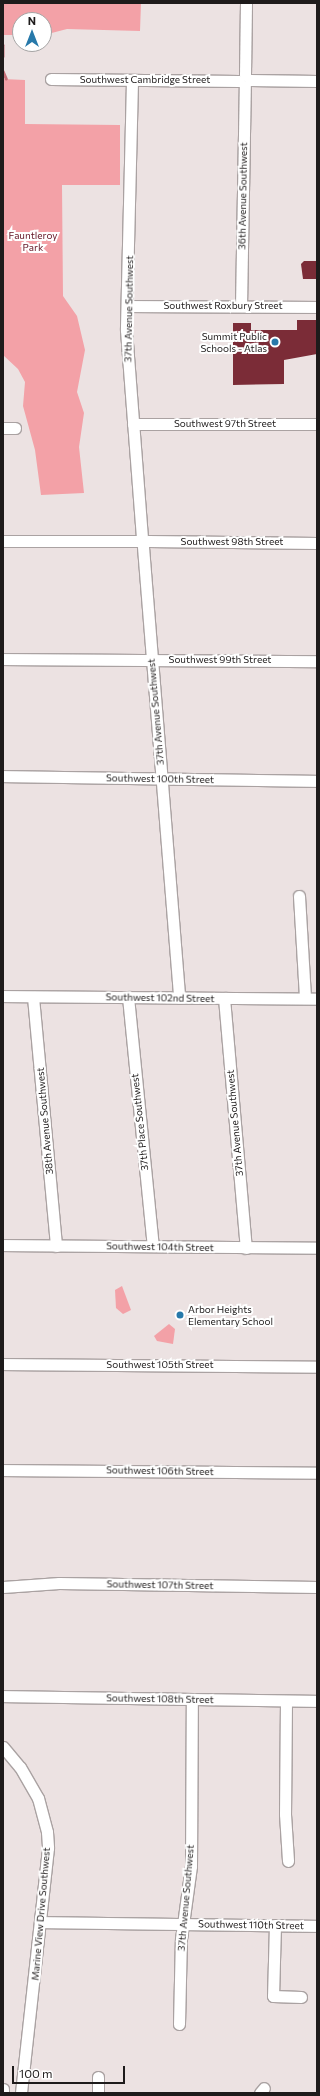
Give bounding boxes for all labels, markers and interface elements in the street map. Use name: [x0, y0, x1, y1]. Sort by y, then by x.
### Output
north arrow: [12, 12, 52, 52]
text: N: [28, 14, 36, 27]
street label: Southwest Cambridge Street: [80, 74, 210, 86]
street label: 36th Avenue Southwest: [236, 142, 250, 250]
park label: Fauntleroy Park: [9, 229, 57, 252]
street label: 37th Avenue Southwest: [122, 256, 136, 362]
street label: Southwest Roxbury Street: [163, 300, 283, 312]
place label: Summit Public Schools - Atlas: [200, 330, 267, 354]
marker: Summit Public Schools - Atlas: [270, 337, 280, 347]
street label: Southwest 97th Street: [174, 418, 276, 430]
street label: Southwest 98th Street: [181, 536, 283, 548]
street label: Southwest 99th Street: [169, 654, 271, 666]
street label: 37th Avenue Southwest: [145, 658, 167, 766]
street label: Southwest 100th Street: [106, 772, 214, 786]
street label: Southwest 102nd Street: [106, 991, 214, 1005]
street label: 38th Avenue Southwest: [34, 1067, 56, 1175]
street label: 37th Avenue Southwest: [224, 1069, 246, 1177]
street label: 37th Place Southwest: [129, 1073, 151, 1171]
street label: Southwest 104th Street: [106, 1240, 214, 1254]
place label: Arbor Heights Elementary School: [188, 1303, 273, 1326]
marker: Arbor Heights Elementary School: [175, 1310, 185, 1320]
street label: Southwest 105th Street: [106, 1359, 214, 1371]
street label: Southwest 106th Street: [106, 1464, 214, 1478]
street label: Southwest 107th Street: [106, 1578, 214, 1592]
street label: Southwest 108th Street: [106, 1692, 214, 1706]
street label: 37th Avenue Southwest: [175, 1844, 197, 1952]
street label: Marine View Drive Southwest: [29, 1847, 53, 1981]
street label: Southwest 110th Street: [198, 1918, 304, 1932]
scale bar: [14, 2058, 127, 2084]
text: 100 m: [19, 2066, 53, 2080]

